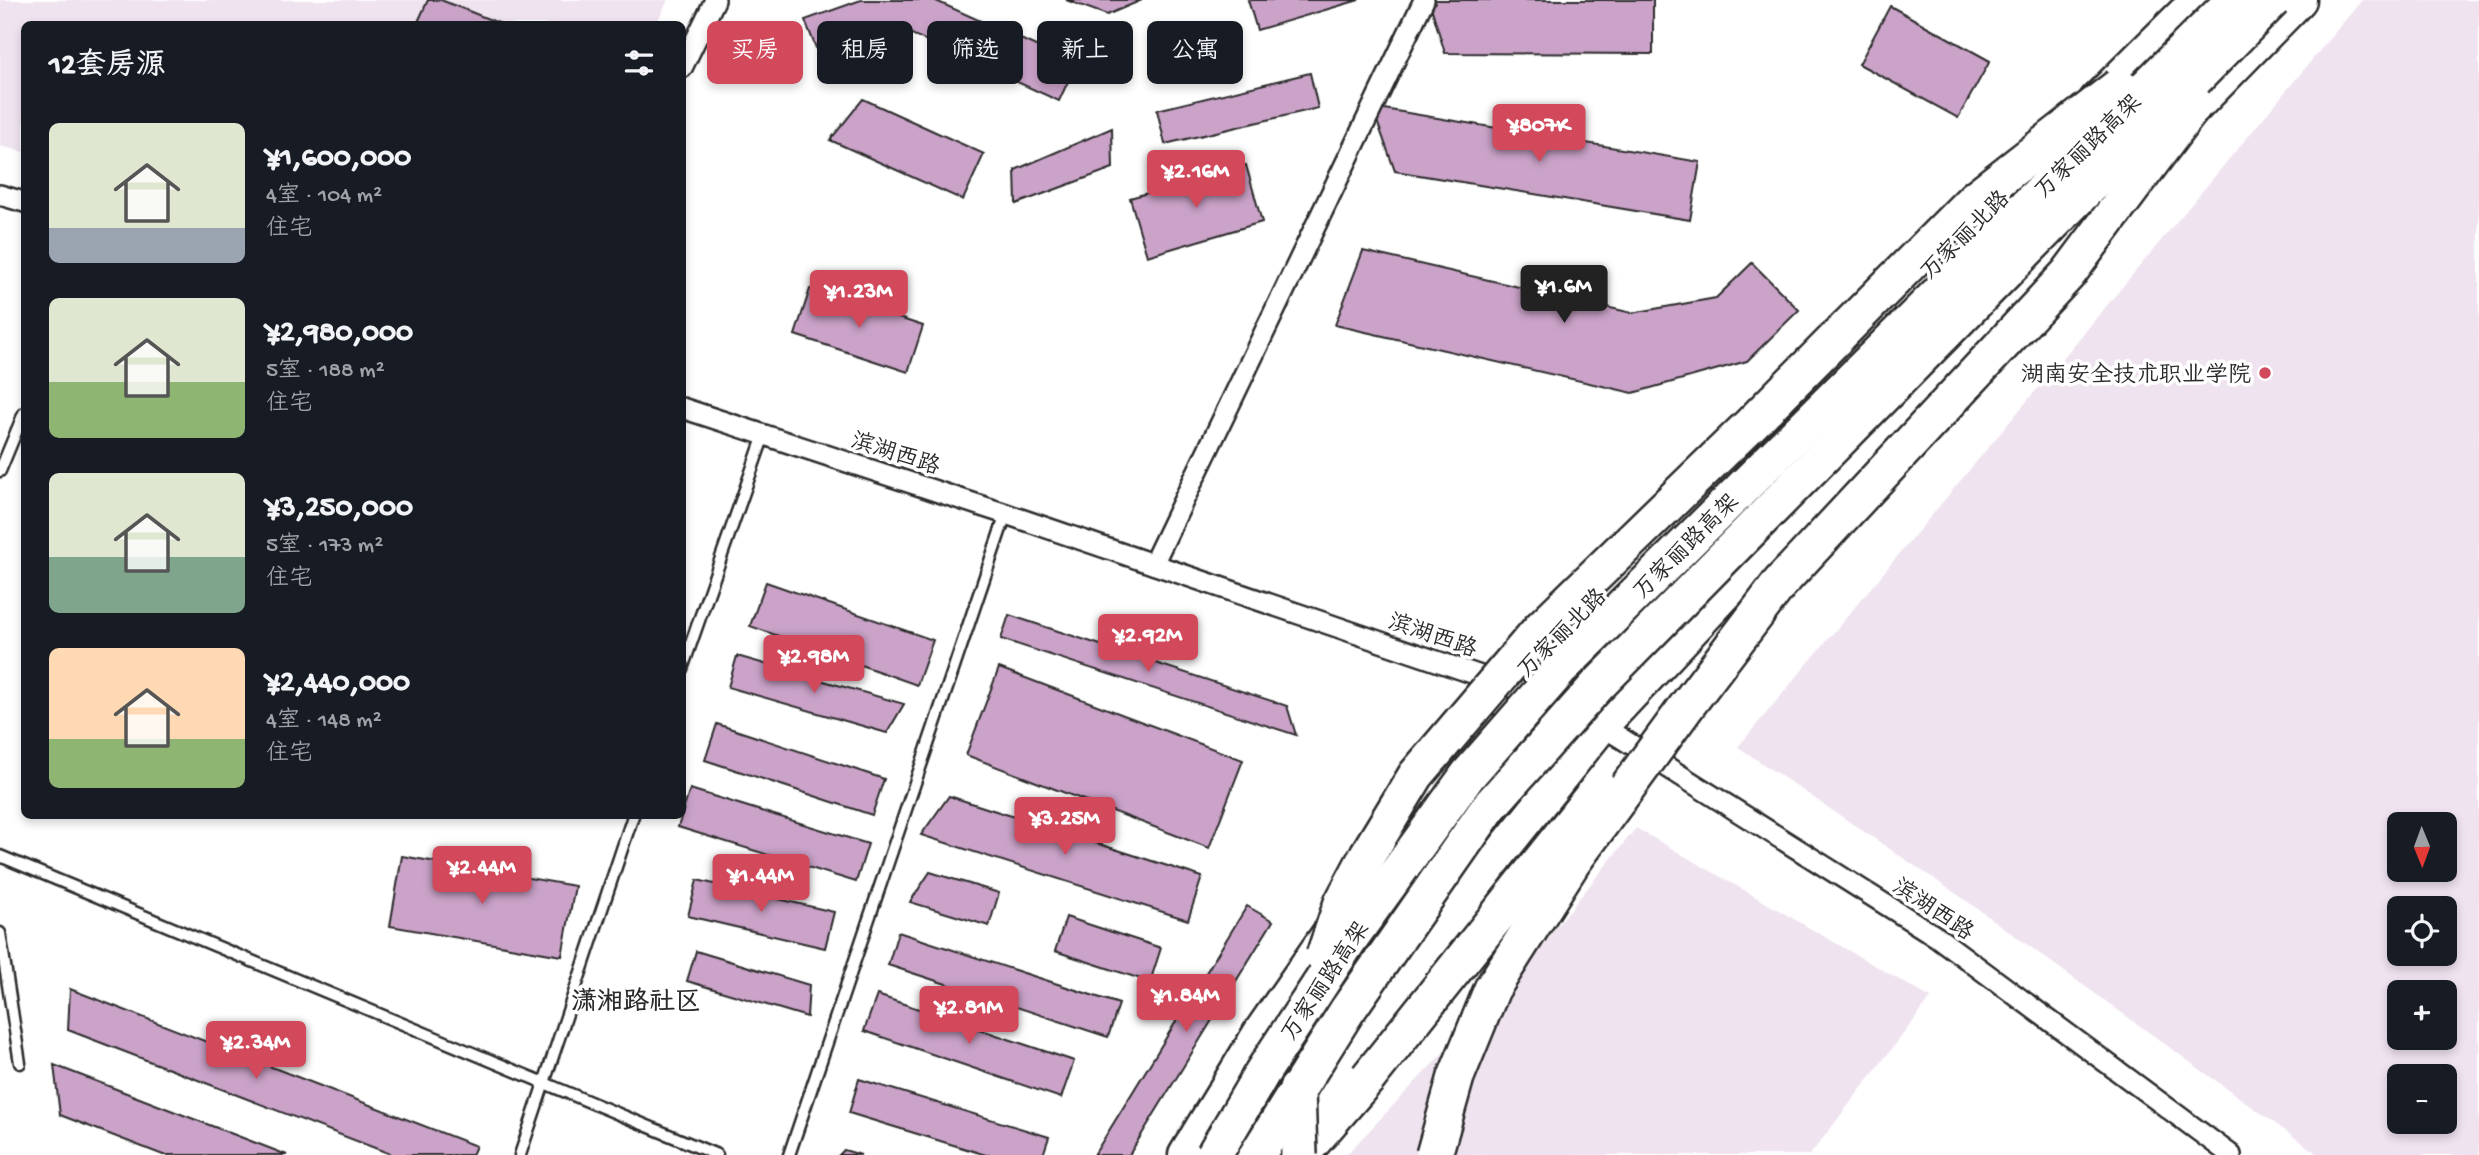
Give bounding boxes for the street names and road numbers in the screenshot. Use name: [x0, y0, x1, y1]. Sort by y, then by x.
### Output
street label: 万家丽路高架: [2029, 88, 2148, 205]
street label: 万家丽北路: [1916, 186, 2017, 287]
street label: 滨湖西路: [847, 427, 943, 482]
street label: 万家丽路高架: [1628, 488, 1746, 606]
street label: 万家丽北路: [1513, 584, 1614, 685]
street label: 滨湖西路: [1384, 609, 1480, 665]
street label: 滨湖西路: [1886, 873, 1978, 948]
street label: 万家丽路高架: [1275, 916, 1377, 1047]

